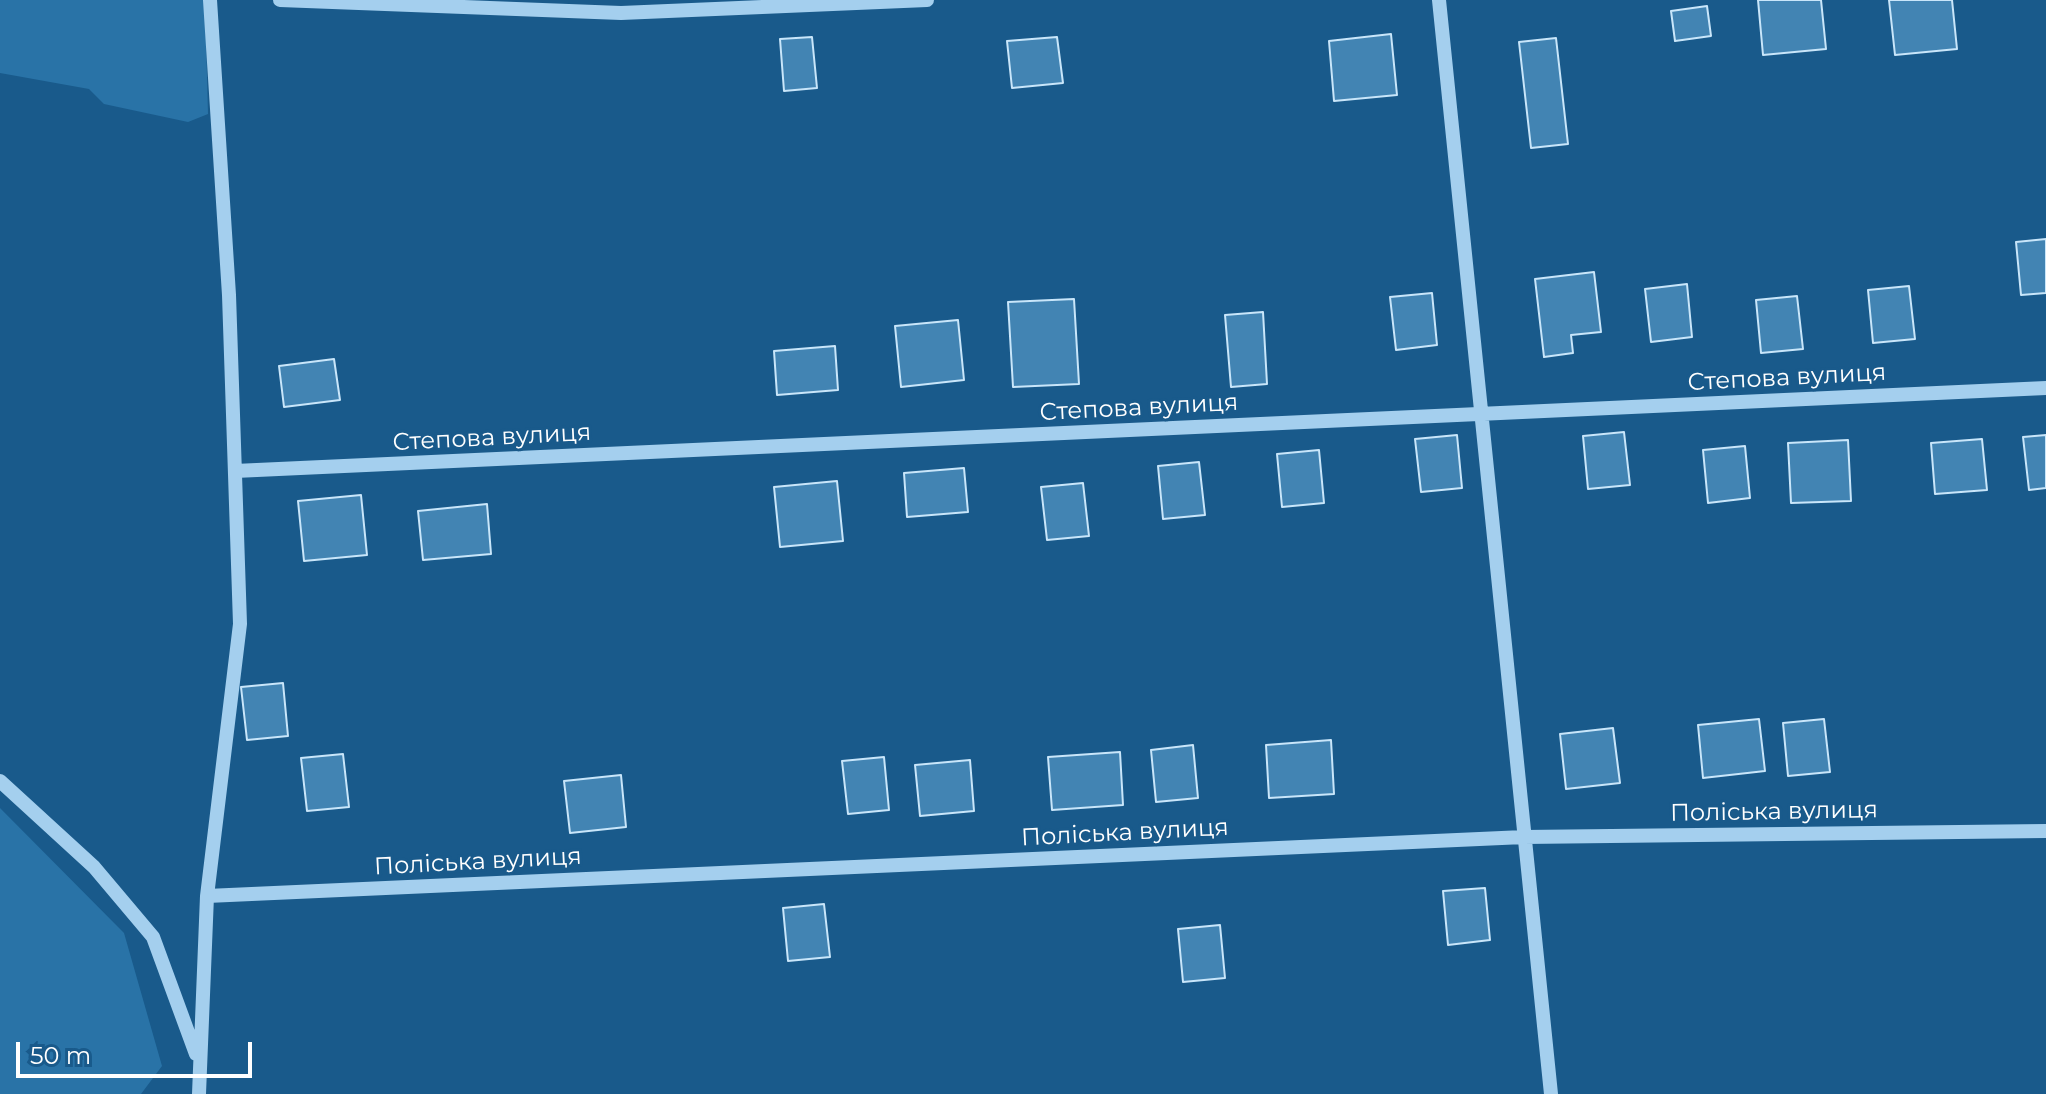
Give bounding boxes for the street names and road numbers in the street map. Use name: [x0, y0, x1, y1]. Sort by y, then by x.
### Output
street label: Степова вулиця: [1687, 358, 1887, 398]
street label: Степова вулиця: [1039, 388, 1239, 428]
street label: Степова вулиця: [392, 418, 592, 458]
street label: Поліська вулиця: [1670, 796, 1878, 828]
street label: Поліська вулиця: [1020, 813, 1230, 853]
street label: Поліська вулиця: [373, 842, 583, 882]

